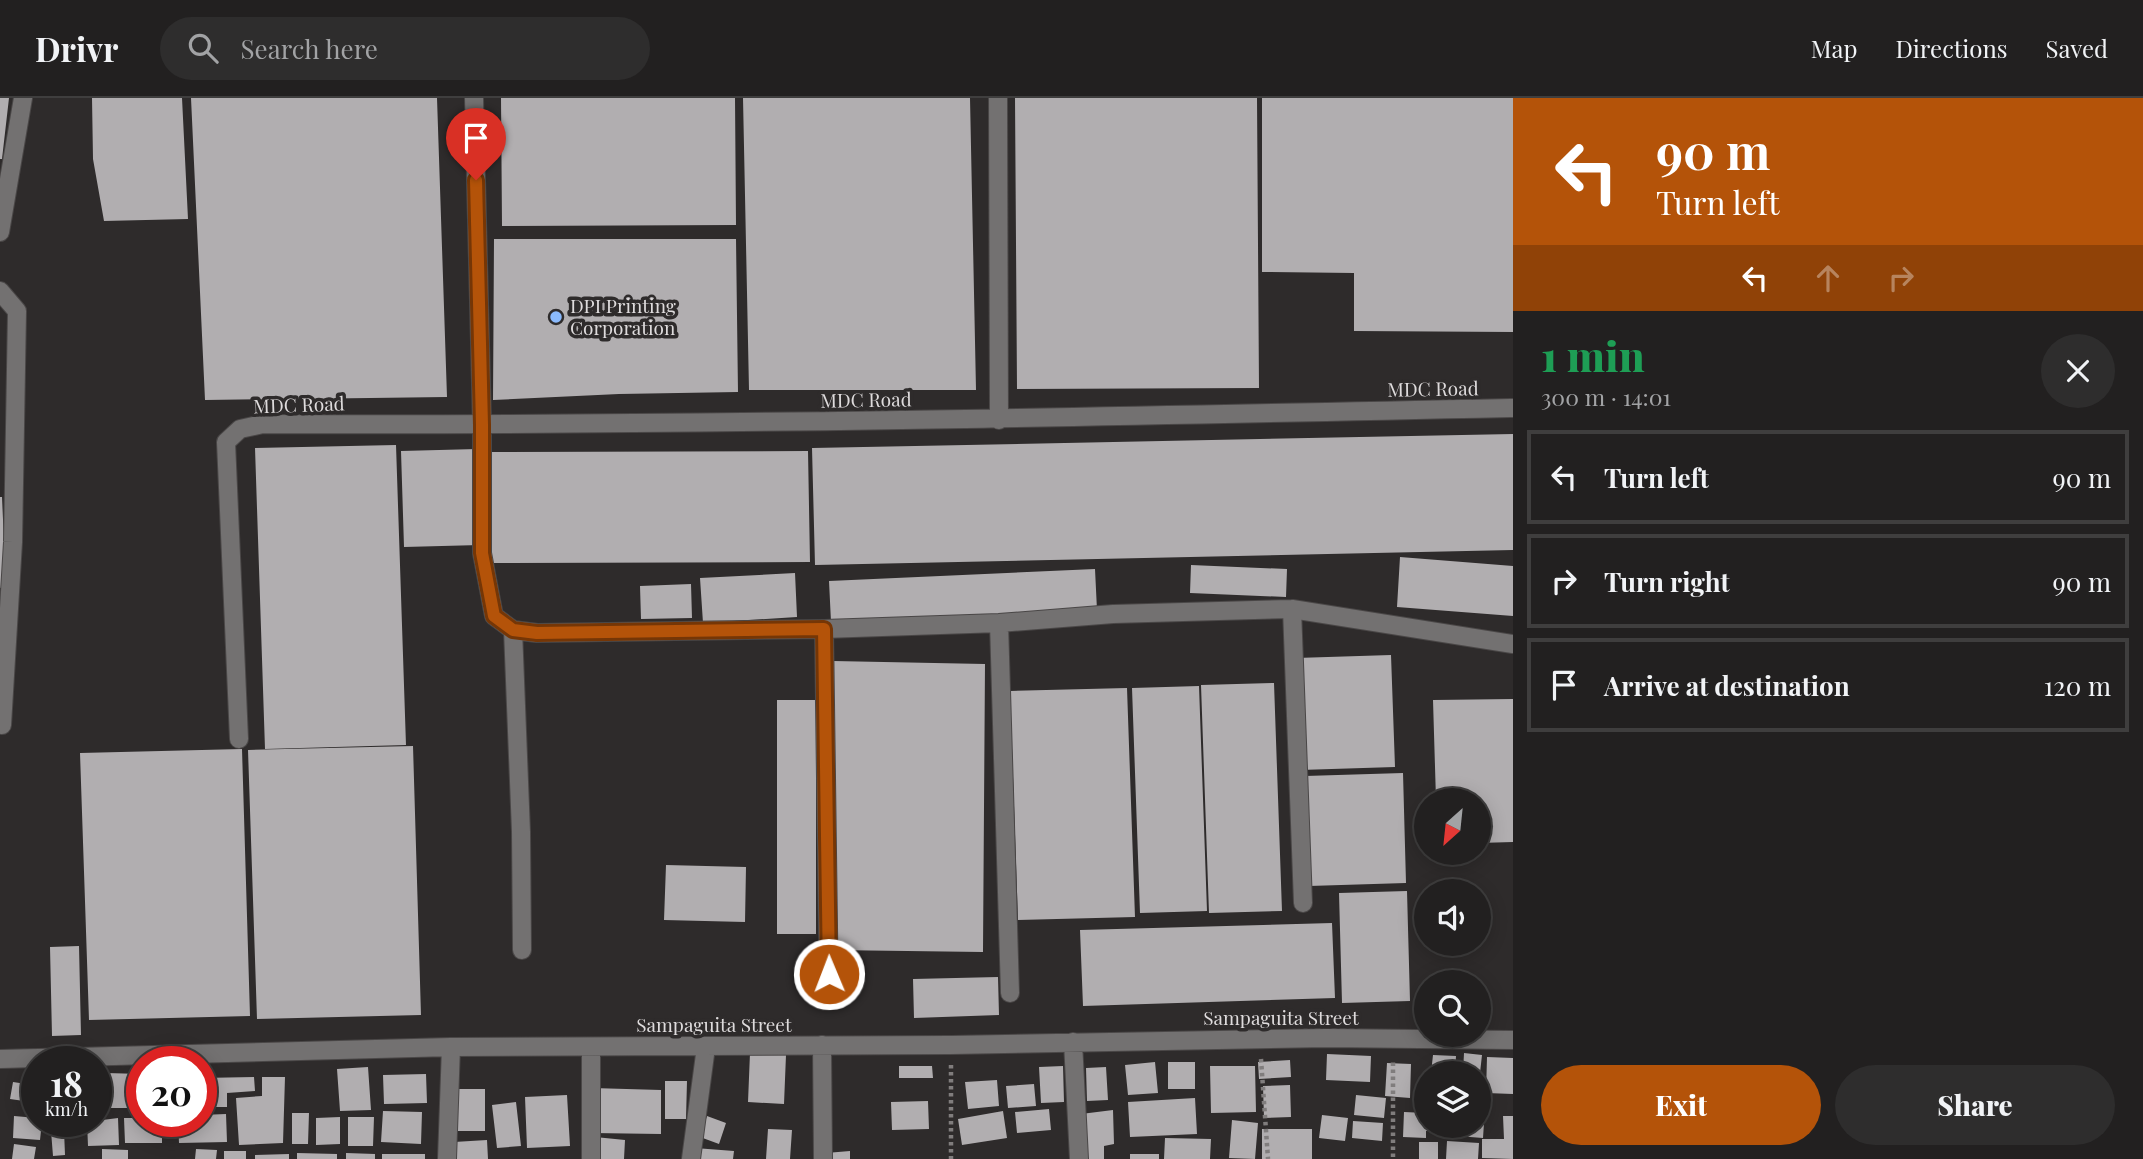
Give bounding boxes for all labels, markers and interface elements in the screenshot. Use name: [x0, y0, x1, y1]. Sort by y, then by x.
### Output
search box: [160, 17, 650, 80]
text: Drivr: [35, 26, 118, 70]
icon: search: [184, 29, 222, 67]
text: Search here: [240, 31, 378, 66]
text: Map: [1811, 32, 1857, 64]
text: Directions: [1895, 32, 2008, 64]
text: Saved: [2046, 32, 2108, 64]
pin: [446, 108, 506, 180]
text: 90 m: [1656, 117, 1770, 182]
icon: arrive: [457, 119, 495, 157]
icon: left: [1541, 126, 1632, 217]
text: Turn left: [1656, 180, 1780, 223]
icon: left: [1736, 259, 1774, 297]
icon: ahead: [1809, 259, 1847, 297]
icon: right: [1882, 259, 1920, 297]
place label: DPI Printing Corporation: [570, 292, 676, 340]
marker: DPI Printing Corporation: [548, 309, 564, 325]
text: 1 min: [1541, 327, 1645, 383]
button: close: [2041, 334, 2115, 408]
street label: MDC Road: [1387, 374, 1479, 402]
text: 300 m · 14:01: [1541, 381, 1671, 412]
street label: MDC Road: [820, 385, 912, 413]
street label: MDC Road: [253, 389, 345, 419]
icon: left: [1545, 458, 1583, 496]
text: Turn left: [1604, 460, 1709, 495]
text: 90 m: [2053, 460, 2111, 495]
icon: right: [1545, 562, 1583, 600]
text: Turn right: [1604, 564, 1730, 599]
text: 90 m: [2053, 564, 2111, 599]
icon: arrive: [1545, 666, 1583, 704]
text: Arrive at destination: [1604, 668, 1850, 703]
text: 120 m: [2044, 668, 2111, 703]
north arrow: [1414, 788, 1491, 864]
map controls: [1414, 788, 1491, 1138]
button: sound: [1414, 879, 1491, 956]
position arrow: [792, 937, 866, 1011]
button: search: [1414, 970, 1491, 1047]
street label: Sampaguita Street: [1203, 1004, 1359, 1030]
street label: Sampaguita Street: [636, 1011, 792, 1037]
speed limit sign: 20: [126, 1046, 217, 1137]
text: 18: [50, 1059, 83, 1106]
button: layers: [1414, 1061, 1491, 1138]
button: Exit: [1541, 1065, 1821, 1145]
button: Share: [1835, 1065, 2115, 1145]
text: km/h: [45, 1097, 88, 1121]

